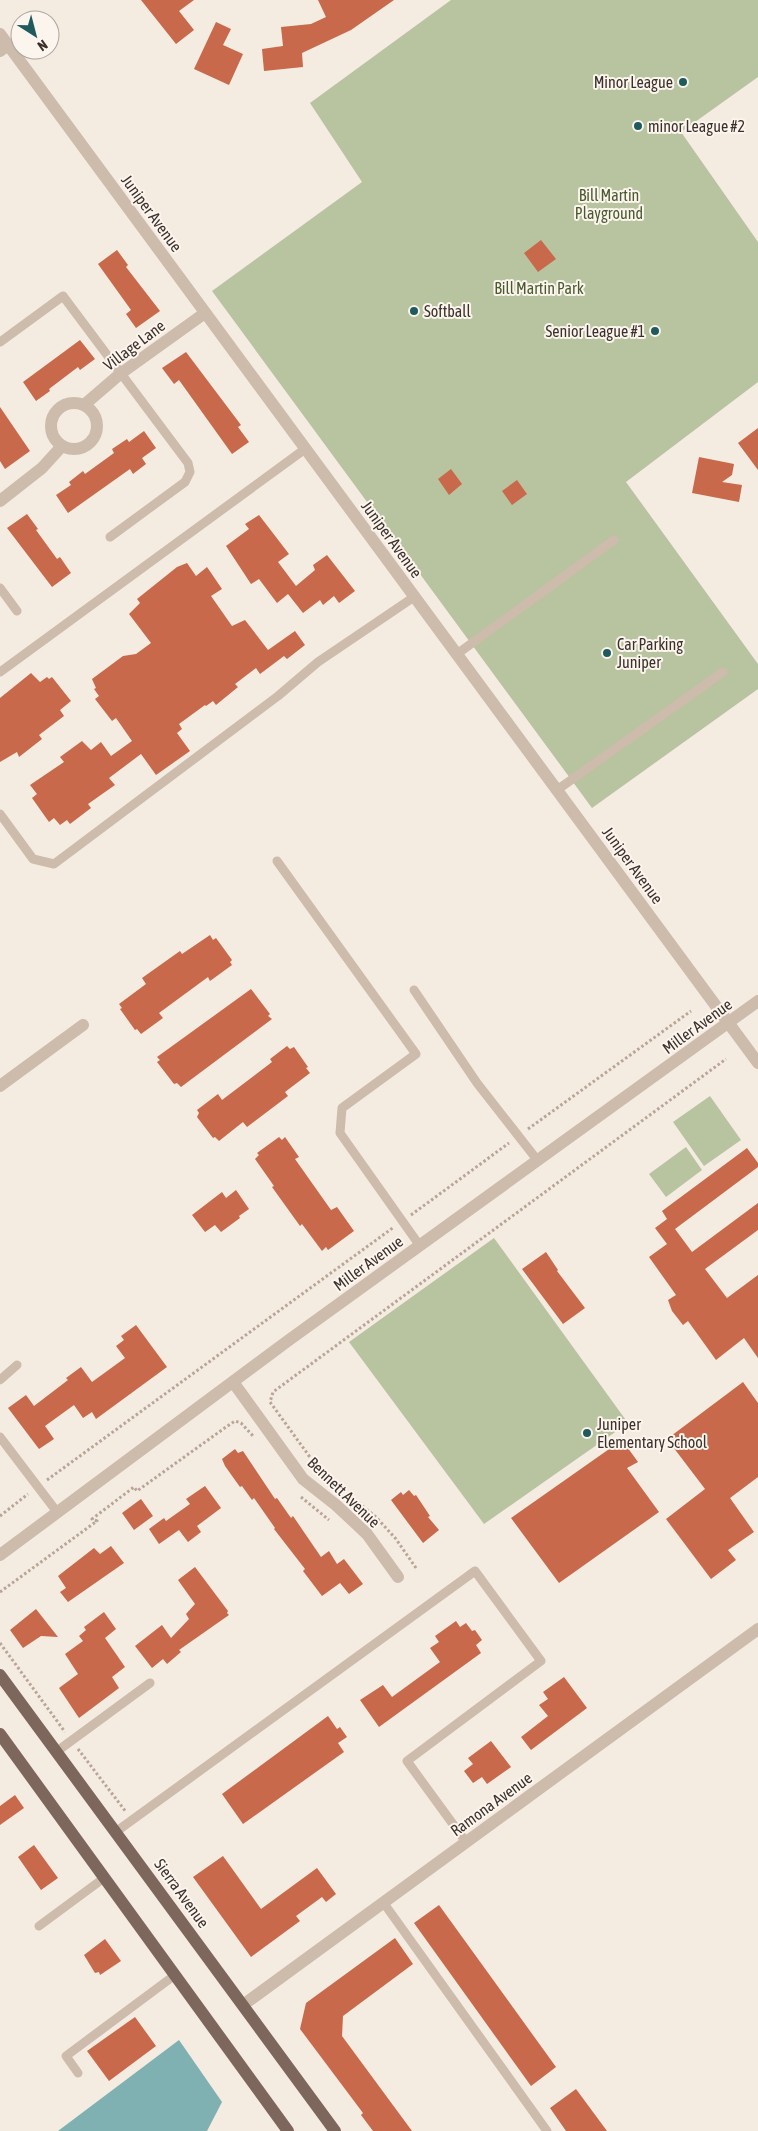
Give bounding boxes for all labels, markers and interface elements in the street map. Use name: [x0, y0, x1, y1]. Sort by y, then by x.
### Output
north arrow: [10, 10, 60, 60]
text: N: [35, 37, 51, 54]
place label: Minor League: [594, 73, 673, 92]
marker: Minor League: [677, 76, 689, 88]
place label: minor League #2: [648, 117, 745, 136]
marker: minor League #2: [632, 120, 644, 132]
street label: Juniper Avenue: [117, 171, 186, 255]
park label: Bill Martin Playground: [575, 186, 643, 223]
park label: Bill Martin Park: [494, 279, 584, 297]
place label: Softball: [424, 302, 472, 320]
marker: Softball: [408, 305, 420, 317]
street label: Village Lane: [100, 316, 169, 375]
place label: Senior League #1: [546, 322, 645, 341]
marker: Senior League #1: [649, 325, 661, 337]
street label: Juniper Avenue: [357, 497, 426, 581]
place label: Car Parking Juniper: [617, 635, 683, 672]
marker: Car Parking Juniper: [601, 647, 613, 659]
street label: Juniper Avenue: [598, 823, 667, 907]
street label: Miller Avenue: [659, 995, 735, 1057]
street label: Miller Avenue: [330, 1232, 406, 1294]
place label: Juniper Elementary School: [597, 1415, 708, 1452]
marker: Juniper Elementary School: [581, 1427, 593, 1439]
street label: Bennett Avenue: [304, 1453, 384, 1531]
street label: Ramona Avenue: [447, 1768, 535, 1840]
street label: Sierra Avenue: [151, 1855, 213, 1931]

